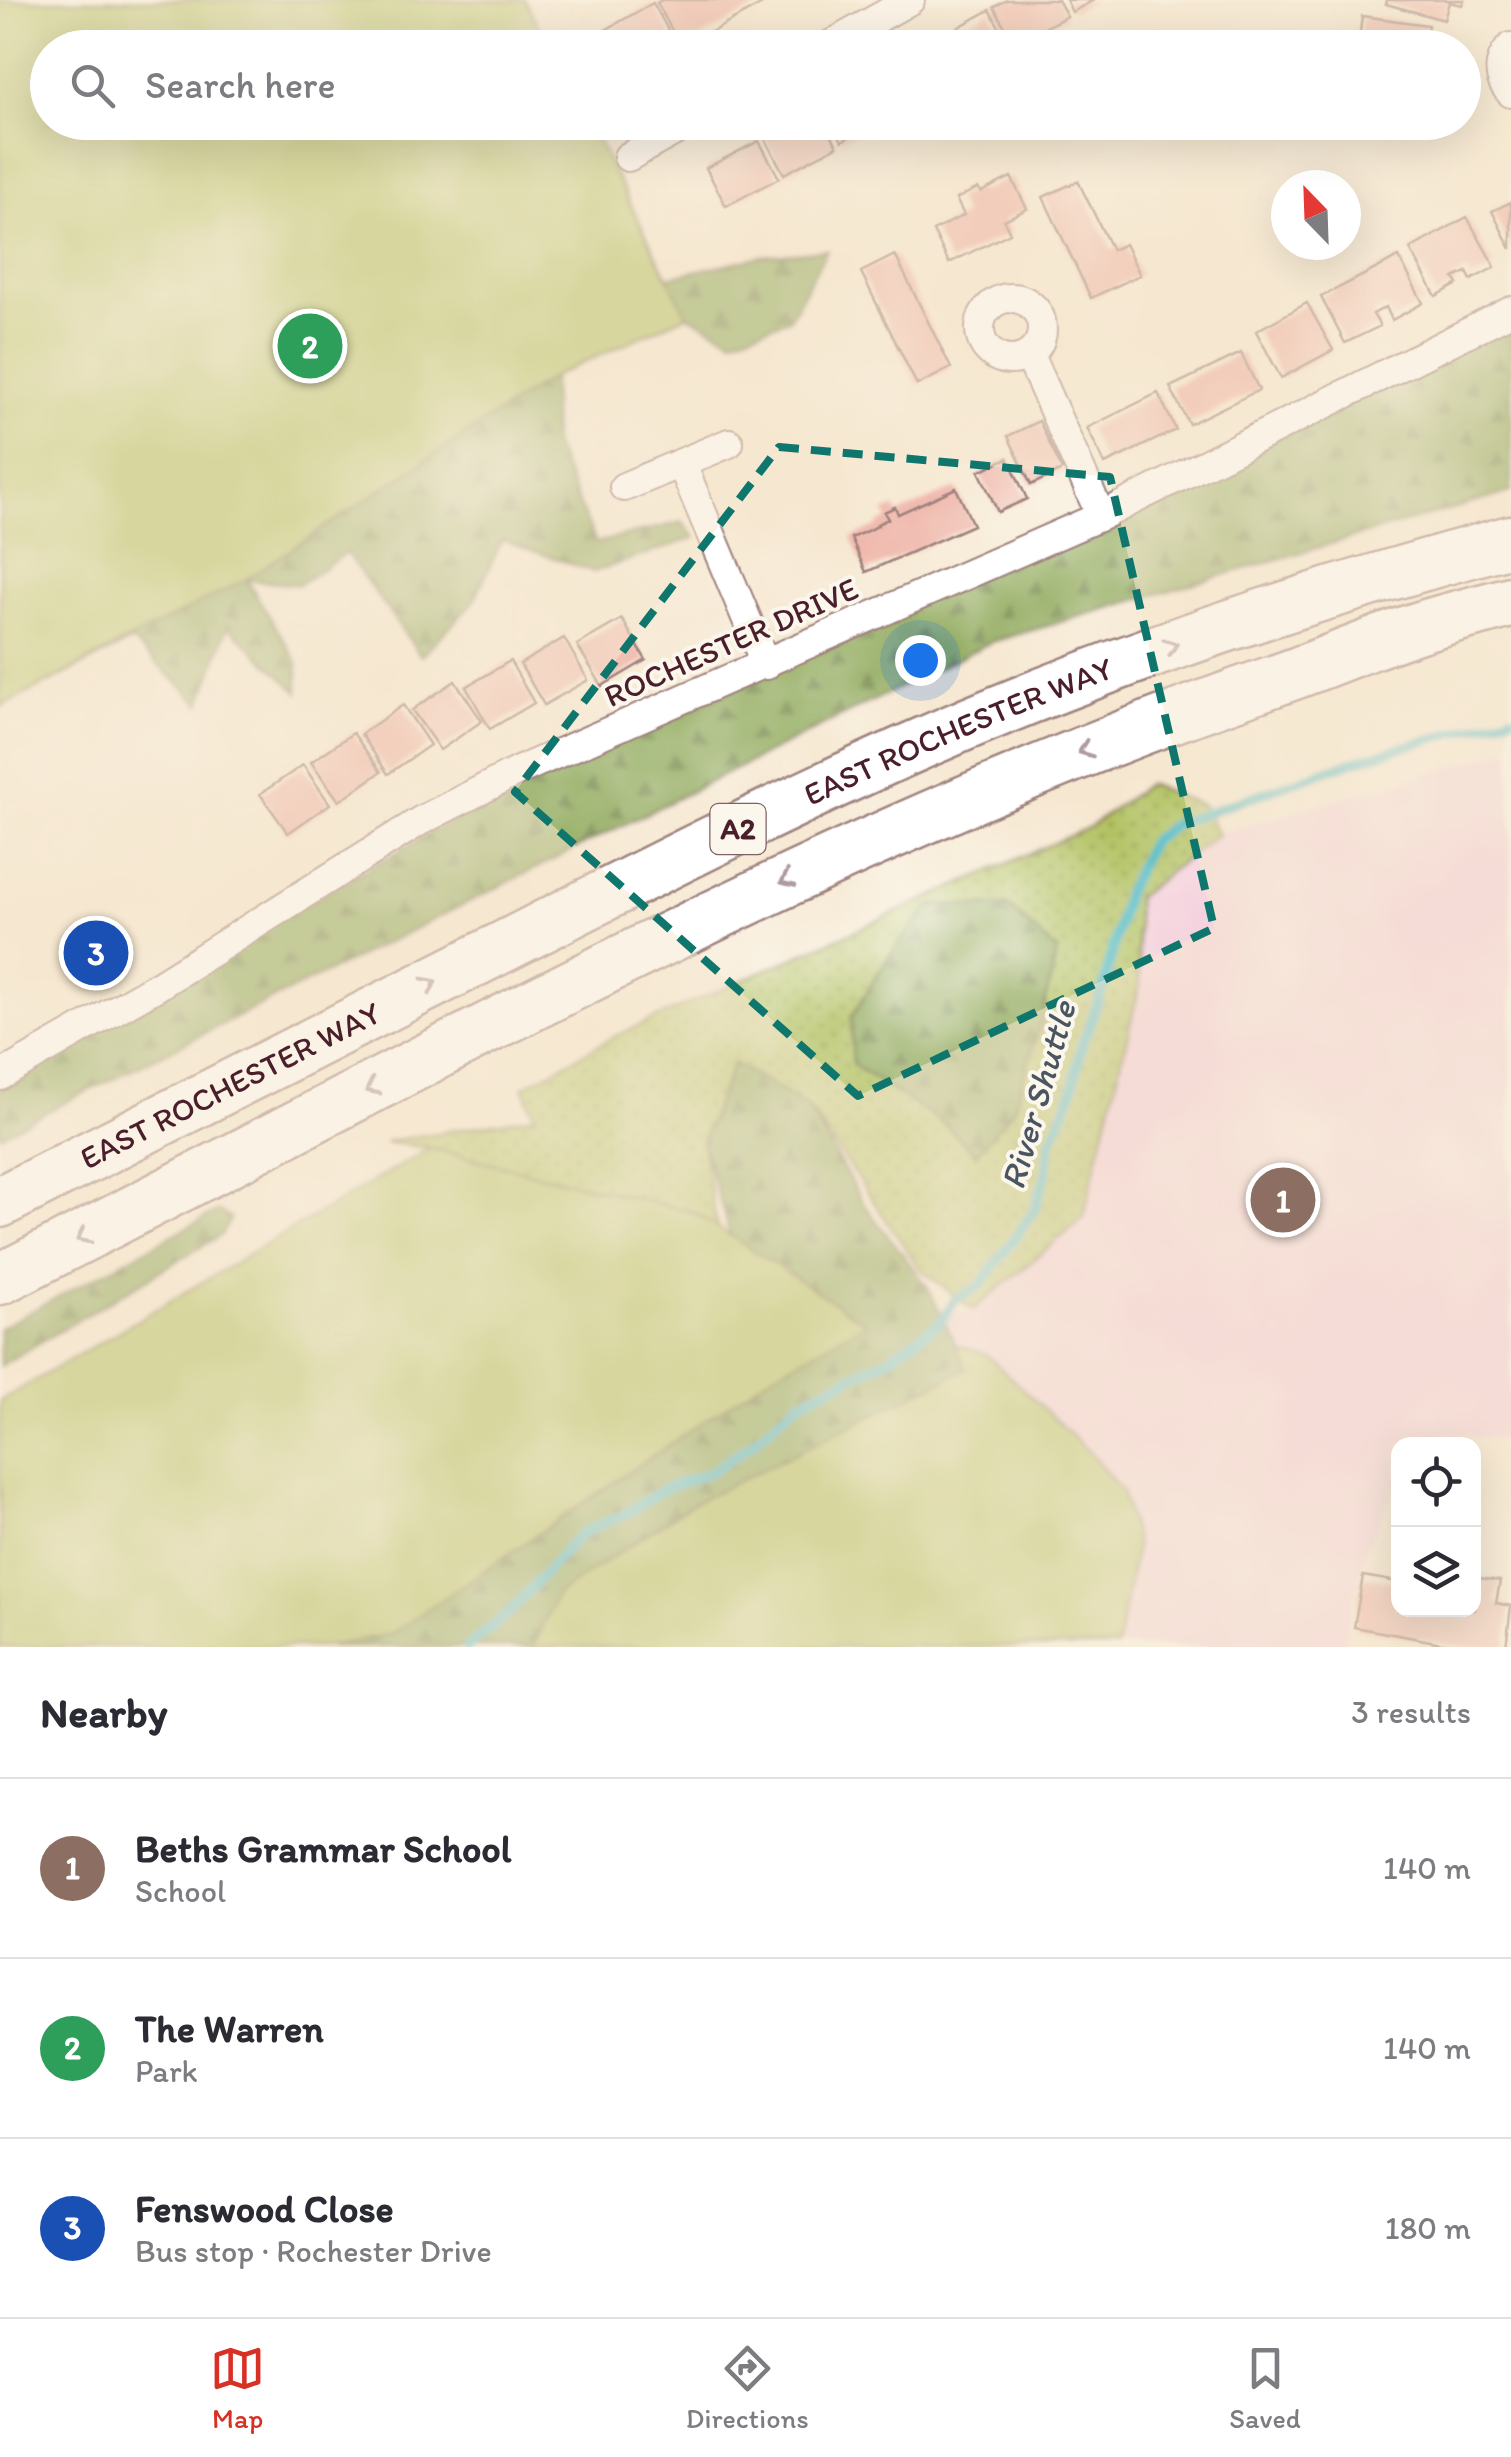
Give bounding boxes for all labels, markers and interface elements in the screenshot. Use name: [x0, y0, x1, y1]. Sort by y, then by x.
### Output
search box: [30, 30, 1481, 140]
icon: search: [65, 58, 120, 113]
text: Search here: [145, 62, 336, 108]
north arrow: [1271, 170, 1361, 260]
pin: 2: [278, 308, 342, 384]
street label: ROCHESTER DRIVE: [598, 569, 864, 715]
your location: [895, 635, 946, 686]
one-way arrow: [1161, 638, 1179, 658]
street label: EAST ROCHESTER WAY: [798, 649, 1118, 814]
one-way arrow: [1078, 739, 1095, 759]
road number: A2: [710, 804, 766, 854]
one-way arrow: [780, 868, 798, 888]
pin: 3: [64, 916, 128, 990]
one-way arrow: [420, 977, 438, 996]
street label: EAST ROCHESTER WAY: [74, 993, 387, 1177]
water label: River Shuttle: [991, 994, 1085, 1194]
one-way arrow: [364, 1076, 382, 1095]
pin: 1: [1250, 1162, 1316, 1238]
one-way arrow: [75, 1225, 93, 1244]
map controls: [1391, 1437, 1481, 1617]
button: locate: [1391, 1437, 1481, 1527]
button: layers: [1391, 1527, 1481, 1617]
text: Nearby: [40, 1687, 167, 1738]
text: 3 results: [1351, 1693, 1471, 1731]
text: Beths Grammar School: [135, 1826, 511, 1872]
text: 1: [65, 1849, 80, 1887]
text: 140 m: [1383, 1849, 1471, 1887]
text: School: [135, 1872, 226, 1910]
text: The Warren: [135, 2006, 324, 2052]
text: 2: [64, 2029, 81, 2067]
text: 140 m: [1383, 2029, 1471, 2067]
text: Park: [135, 2052, 198, 2090]
text: Fenswood Close: [135, 2186, 394, 2232]
text: 3: [64, 2209, 81, 2247]
text: 180 m: [1385, 2209, 1471, 2247]
text: Bus stop · Rochester Drive: [135, 2232, 492, 2270]
tab: Map: [210, 2341, 265, 2435]
tab: Directions: [686, 2341, 809, 2435]
tab: Saved: [1229, 2341, 1301, 2435]

